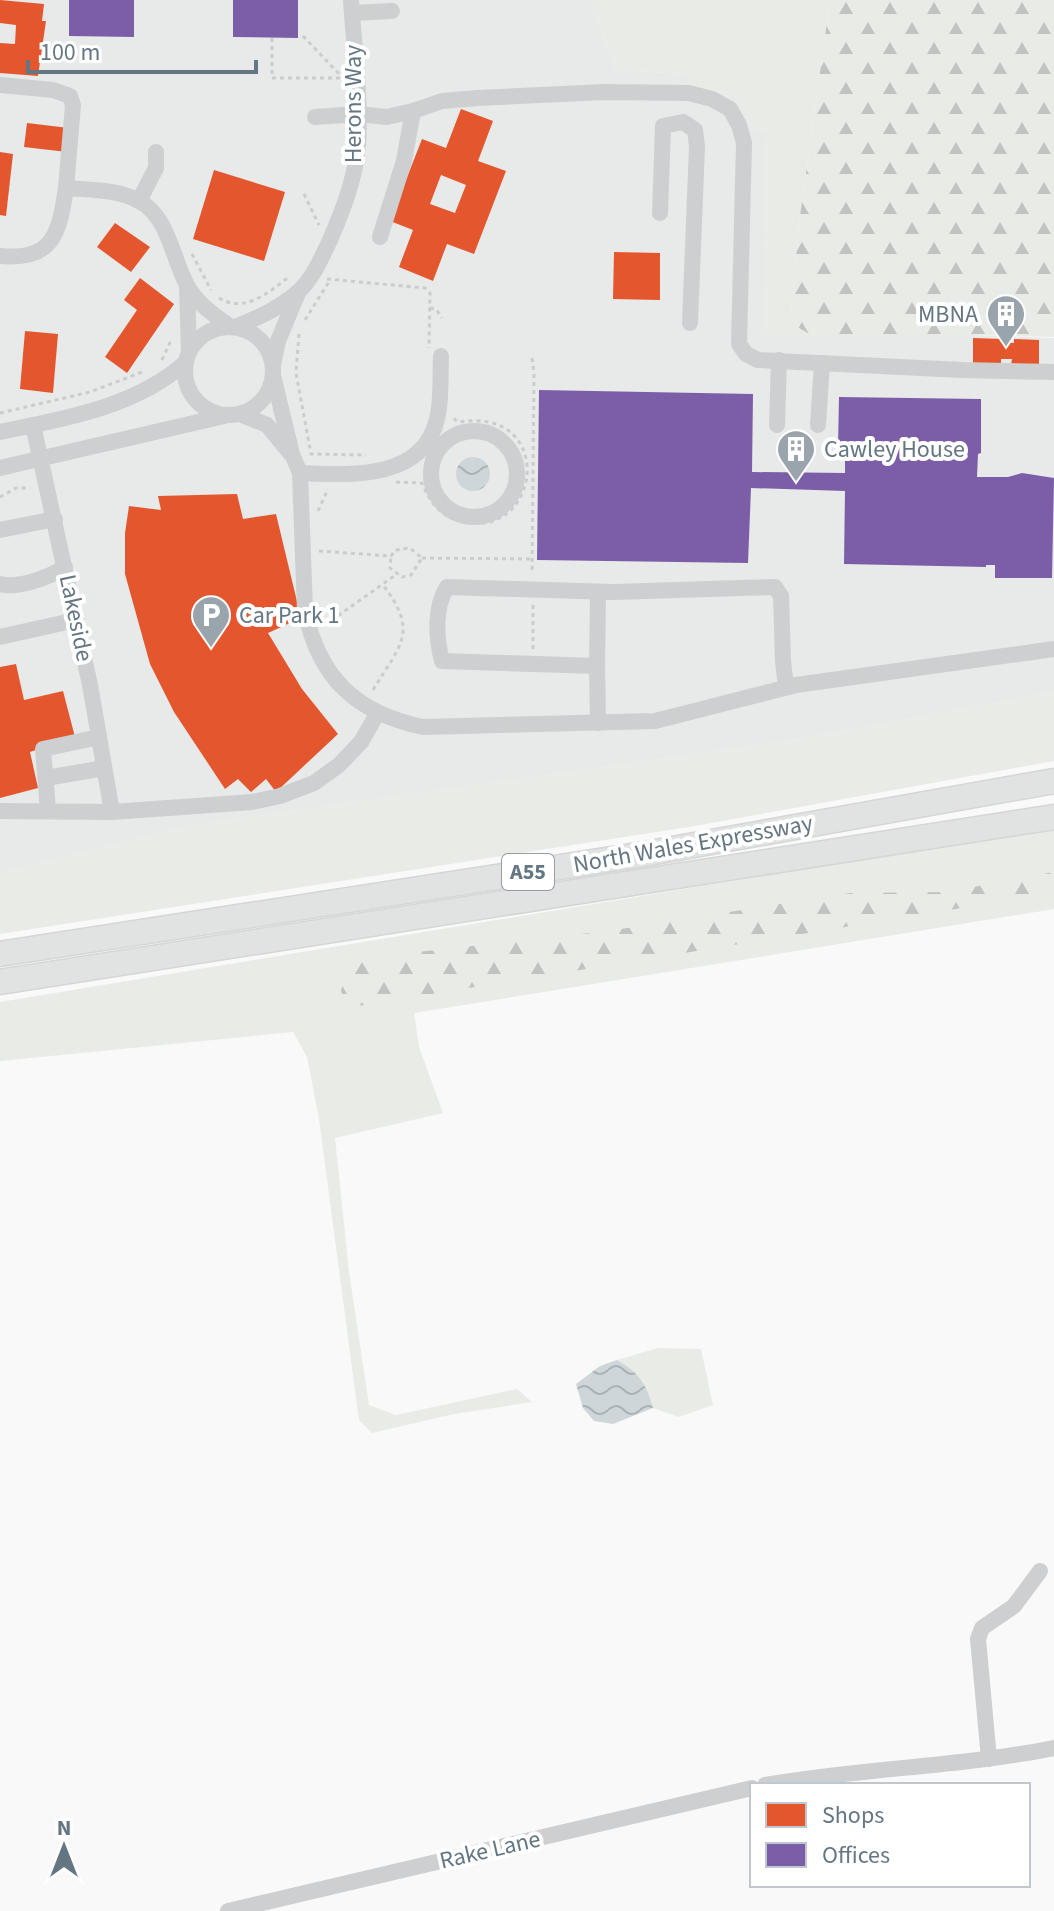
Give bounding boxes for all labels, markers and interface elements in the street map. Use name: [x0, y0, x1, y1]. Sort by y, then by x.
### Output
scale bar: [28, 24, 256, 74]
text: 100 m: [40, 35, 100, 70]
street label: Herons Way: [336, 45, 371, 163]
building icon: MBNA: [985, 293, 1027, 348]
place label: MBNA: [918, 297, 978, 332]
building icon: Cawley House: [775, 428, 817, 483]
place label: Cawley House: [824, 432, 965, 467]
street label: Lakeside: [50, 571, 102, 665]
parking icon: Car Park 1: [190, 594, 232, 649]
place label: Car Park 1: [239, 598, 340, 633]
street label: North Wales Expressway: [570, 806, 816, 882]
road number: A55: [502, 854, 554, 890]
legend: [750, 1783, 1030, 1887]
text: Shops: [822, 1798, 884, 1833]
north arrow: [24, 1807, 104, 1887]
text: N: [57, 1812, 71, 1844]
street label: Rake Lane: [436, 1821, 544, 1879]
text: Offices: [822, 1838, 890, 1873]

